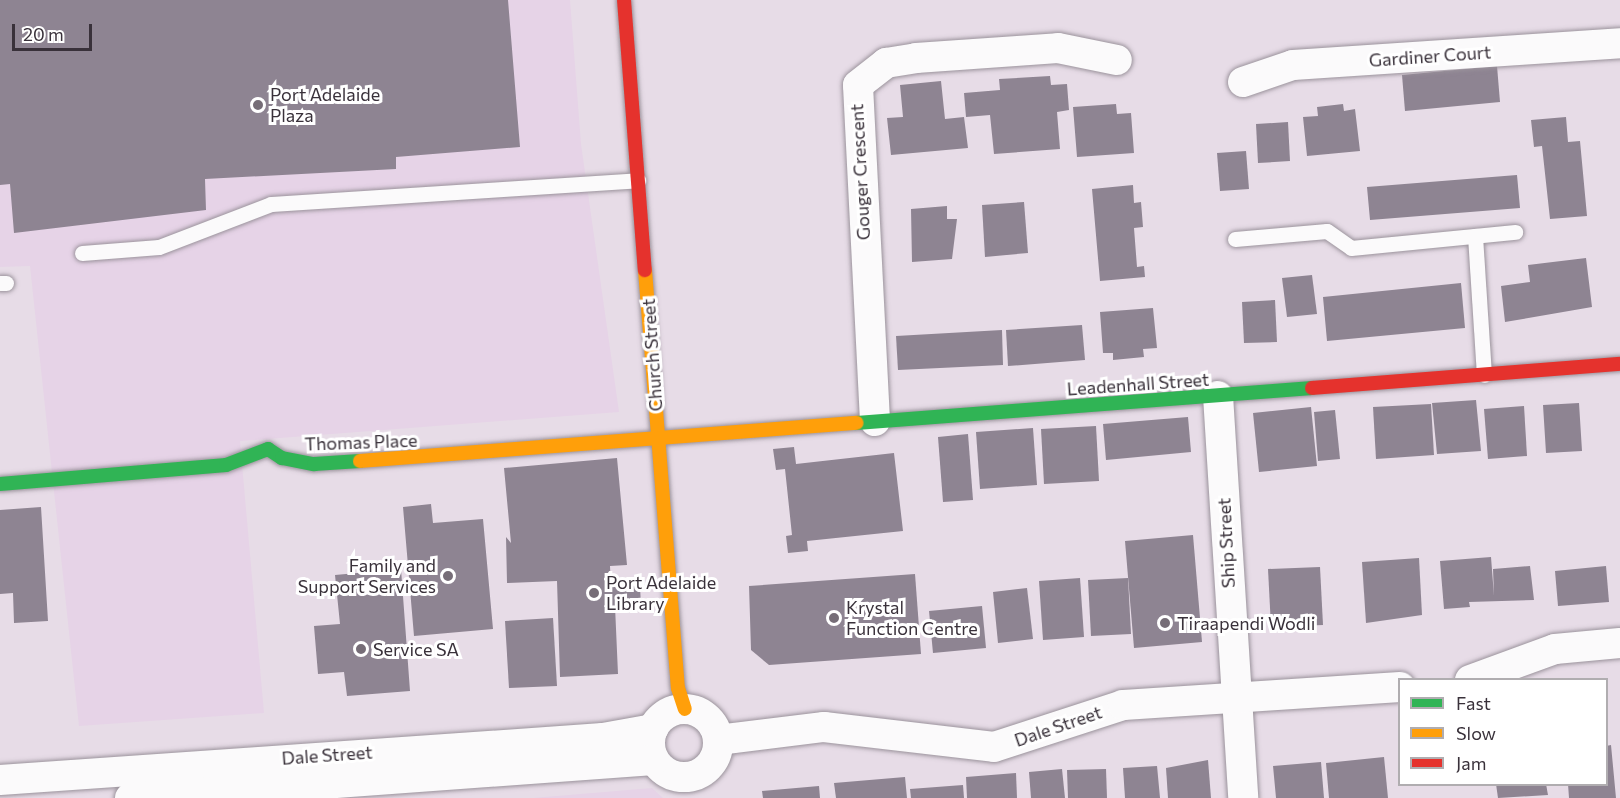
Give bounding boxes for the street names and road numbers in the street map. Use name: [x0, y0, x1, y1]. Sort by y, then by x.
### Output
street label: Gardiner Court: [1368, 41, 1492, 71]
street label: Gouger Crescent: [846, 103, 874, 241]
street label: Church Street: [637, 298, 667, 412]
street label: Leadenhall Street: [1066, 368, 1210, 400]
street label: Thomas Place: [304, 429, 418, 455]
street label: Ship Street: [1213, 497, 1239, 589]
street label: Dale Street: [1011, 701, 1105, 751]
street label: Dale Street: [281, 741, 373, 769]

